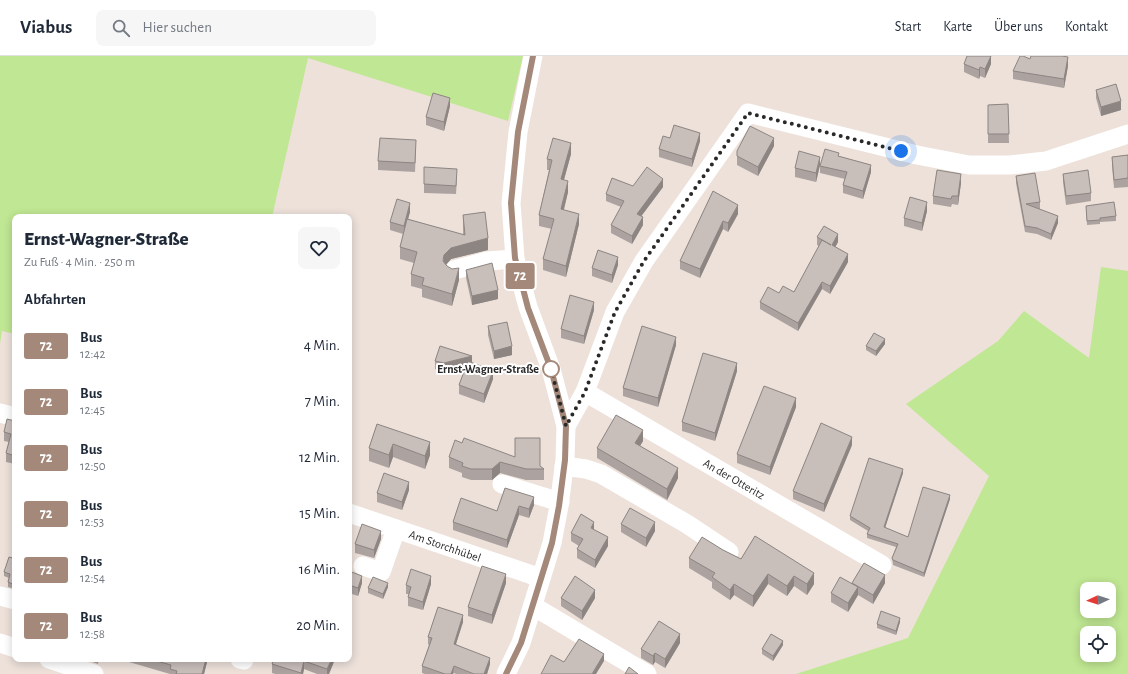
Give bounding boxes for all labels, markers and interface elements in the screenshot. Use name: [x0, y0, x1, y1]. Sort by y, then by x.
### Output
search box: [96, 10, 376, 46]
icon: search: [110, 17, 132, 39]
text: Viabus: [20, 18, 72, 37]
text: Hier suchen: [142, 20, 212, 35]
text: Start: [895, 20, 921, 34]
text: Karte: [943, 20, 972, 34]
text: Über uns: [994, 20, 1043, 34]
text: Kontakt: [1065, 20, 1108, 34]
your location: [891, 141, 911, 161]
button: heart: [298, 227, 340, 269]
text: Ernst-Wagner-Straße: [24, 230, 189, 249]
text: Zu Fuß · 4 Min. · 250 m: [24, 256, 135, 269]
line badge: 72: [502, 263, 538, 289]
text: 72: [514, 269, 526, 283]
text: Abfahrten: [24, 292, 86, 307]
text: Bus: [80, 330, 102, 345]
text: 4 Min.: [304, 338, 340, 353]
text: 72: [40, 339, 52, 353]
text: 12:42: [80, 348, 106, 361]
marker: Ernst-Wagner-Straße: [542, 360, 560, 378]
place label: Ernst-Wagner-Straße: [437, 363, 539, 375]
text: Bus: [80, 386, 102, 401]
text: 7 Min.: [305, 394, 340, 409]
text: 72: [40, 395, 52, 409]
text: 12:45: [80, 404, 105, 417]
text: Bus: [80, 442, 102, 457]
text: 12 Min.: [299, 450, 340, 465]
text: 72: [40, 451, 52, 465]
street label: An der Otteritz: [701, 457, 767, 501]
text: 12:50: [80, 460, 106, 473]
text: Bus: [80, 498, 102, 513]
text: 15 Min.: [299, 506, 340, 521]
text: 72: [40, 507, 52, 521]
text: 12:53: [80, 516, 104, 529]
street label: Am Storchhübel: [407, 528, 483, 564]
text: Bus: [80, 554, 102, 569]
text: 16 Min.: [299, 562, 340, 577]
text: 72: [40, 563, 52, 577]
text: 12:54: [80, 572, 105, 585]
north arrow: [1080, 582, 1116, 618]
map controls: [1080, 582, 1116, 662]
text: Bus: [80, 610, 102, 625]
text: 20 Min.: [296, 618, 340, 633]
text: 72: [40, 619, 52, 633]
button: locate: [1080, 626, 1116, 662]
text: 12:58: [80, 628, 105, 641]

